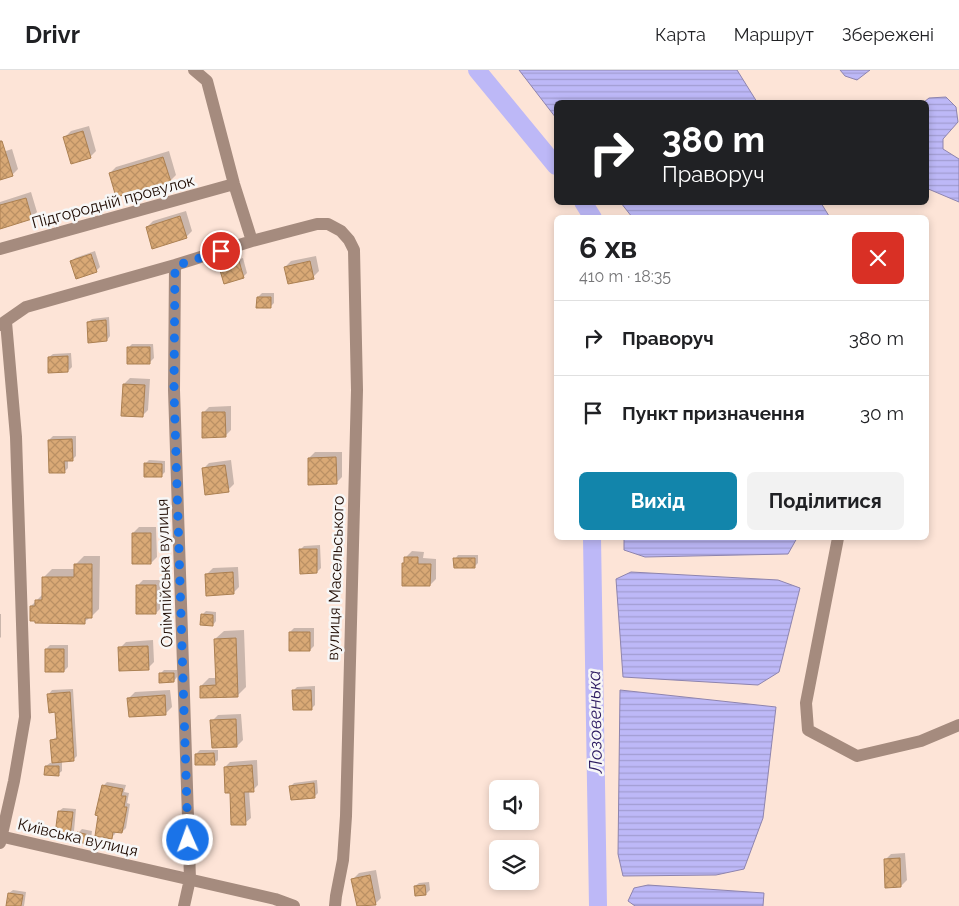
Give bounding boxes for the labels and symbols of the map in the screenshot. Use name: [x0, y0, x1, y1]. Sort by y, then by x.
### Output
street label: Підгородній провулок: [30, 171, 197, 232]
pin: [200, 230, 242, 272]
street label: вулиця Масельського: [323, 495, 348, 661]
street label: Олімпійська вулиця: [152, 498, 177, 648]
water label: Лозовенька: [583, 670, 606, 775]
position arrow: [161, 813, 213, 865]
street label: Київська вулиця: [16, 814, 140, 861]

